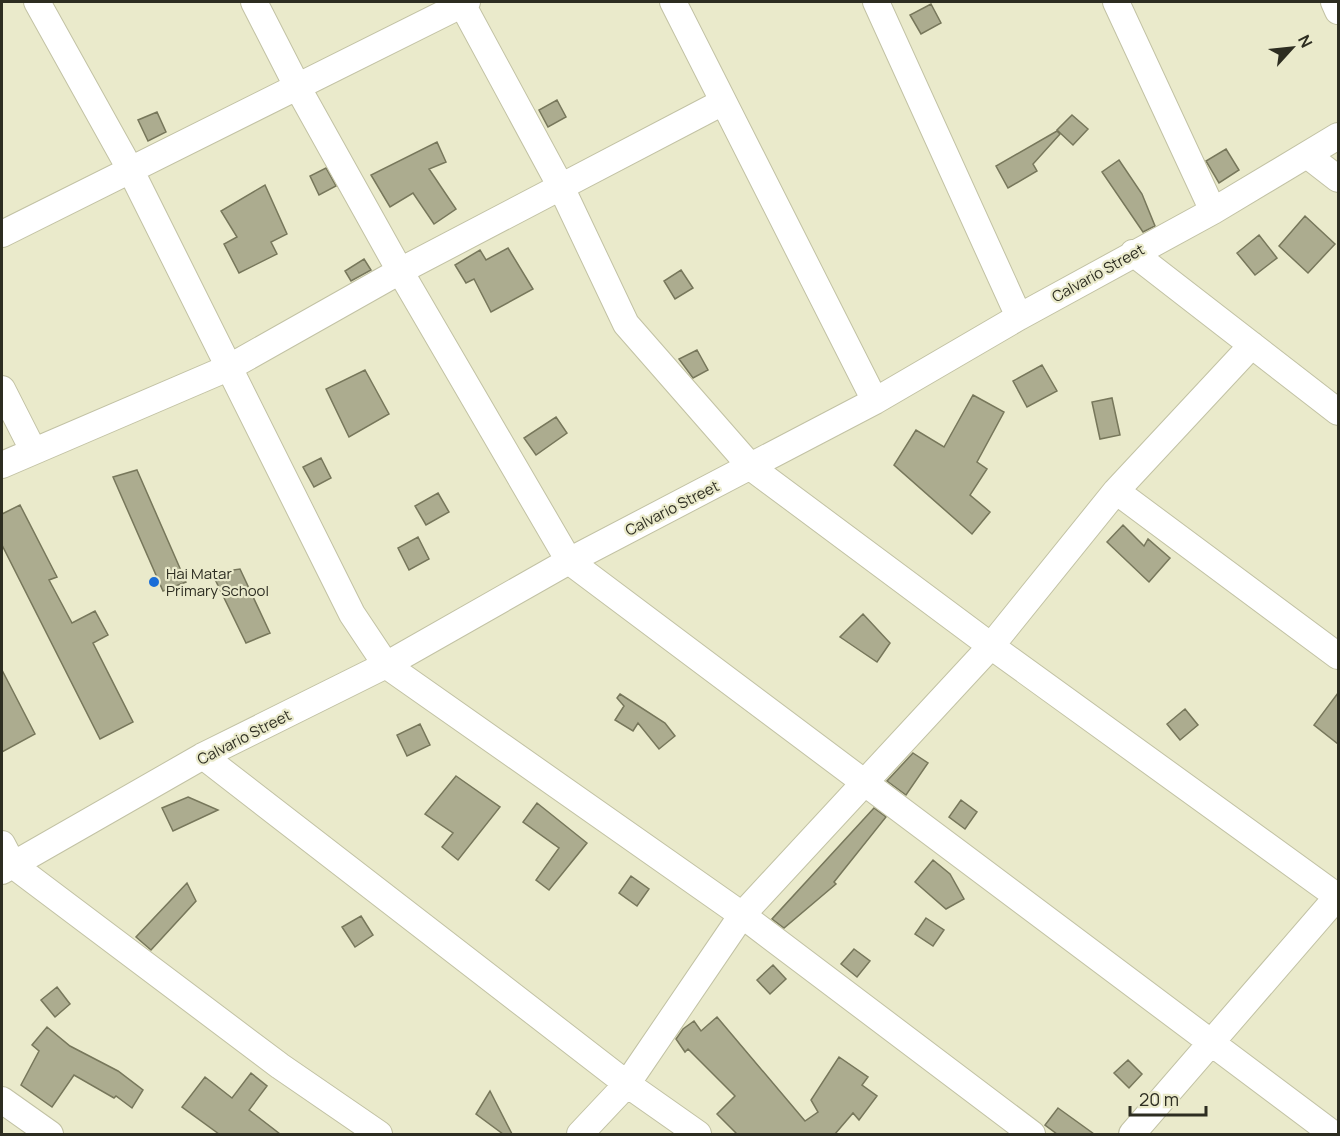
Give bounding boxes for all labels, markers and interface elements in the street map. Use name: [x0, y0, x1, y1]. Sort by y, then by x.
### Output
north arrow: [1262, 18, 1322, 78]
text: N: [1293, 31, 1318, 51]
street label: Calvario Street: [1048, 239, 1148, 307]
street label: Calvario Street: [621, 475, 723, 541]
place label: Hai Matar Primary School: [166, 563, 269, 601]
marker: Hai Matar Primary School: [147, 575, 161, 589]
street label: Calvario Street: [193, 704, 295, 770]
scale bar: [1130, 1079, 1206, 1117]
text: 20 m: [1139, 1087, 1179, 1111]

